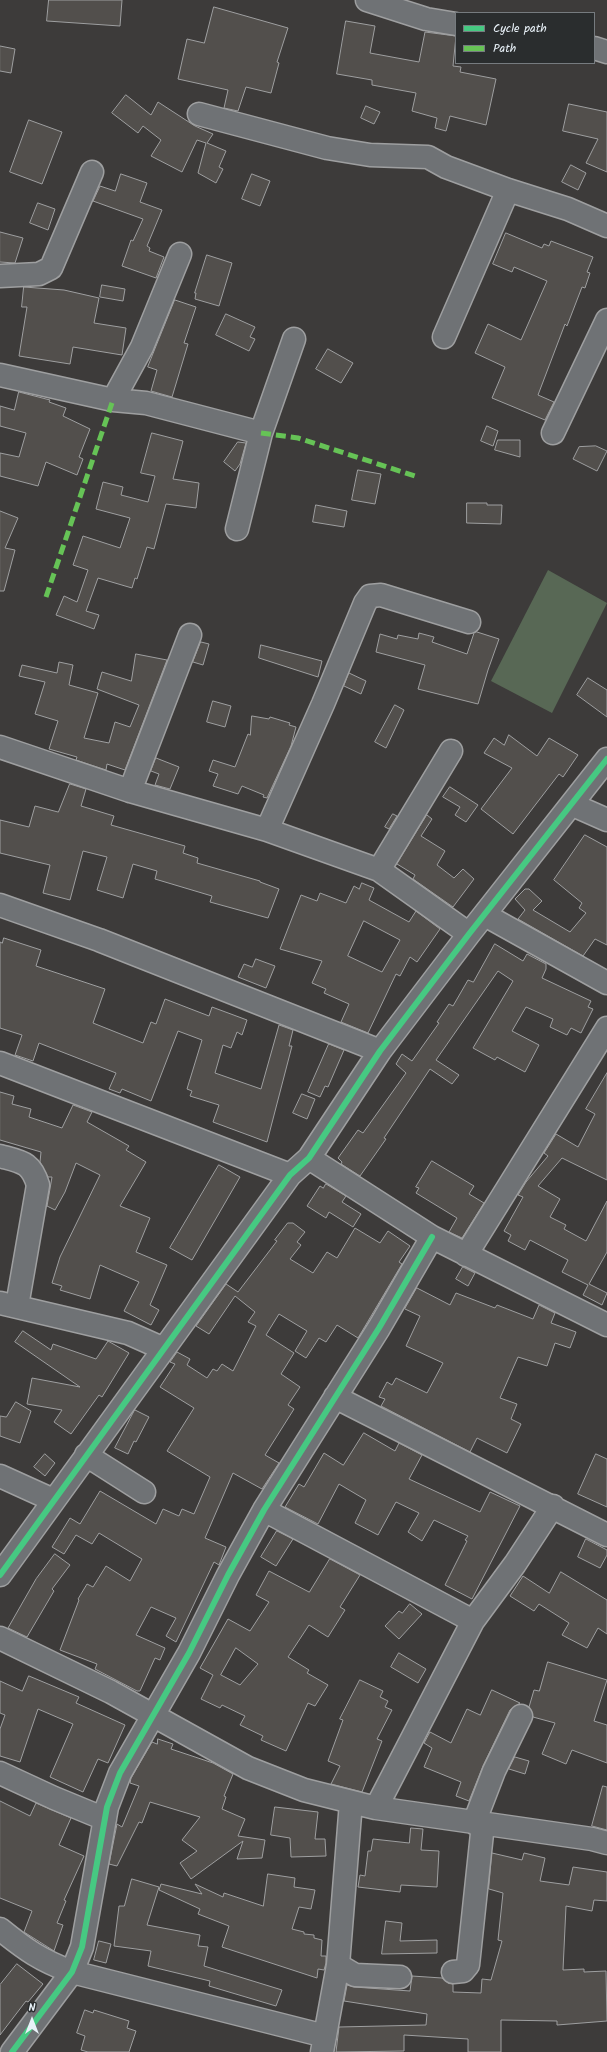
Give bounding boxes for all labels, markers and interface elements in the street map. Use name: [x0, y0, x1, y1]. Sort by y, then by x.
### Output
legend: [455, 12, 595, 64]
text: Cycle path: [493, 19, 547, 38]
text: Path: [493, 39, 516, 58]
text: N: [29, 1999, 35, 2017]
north arrow: [12, 2000, 52, 2040]

